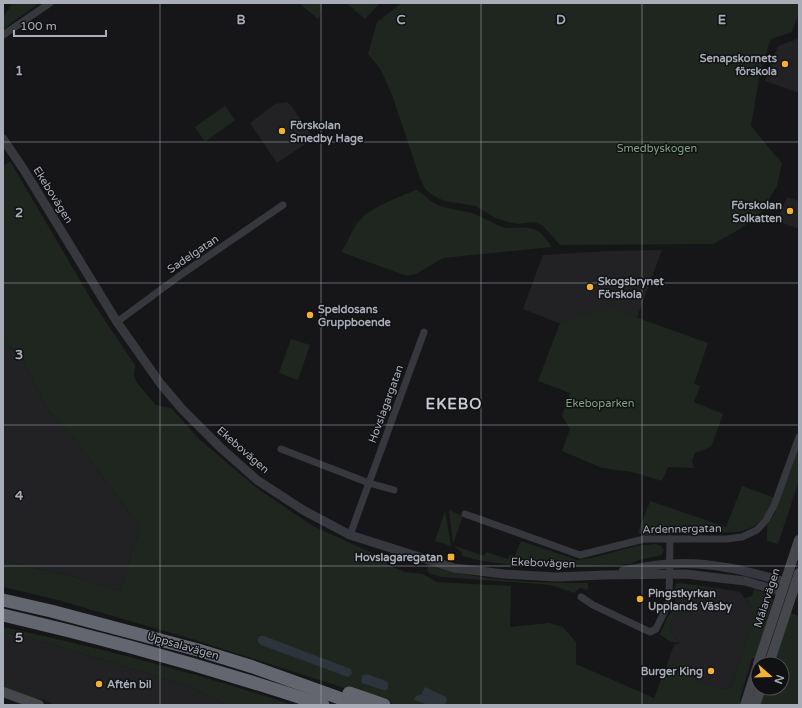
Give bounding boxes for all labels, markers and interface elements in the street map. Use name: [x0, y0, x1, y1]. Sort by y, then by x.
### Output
scale bar: [14, 12, 106, 38]
text: B: [236, 12, 246, 28]
text: C: [396, 12, 406, 28]
text: D: [556, 12, 566, 28]
text: E: [718, 12, 726, 28]
text: 100 m: [20, 19, 57, 33]
place label: Senapskornets förskola: [700, 52, 778, 78]
marker: Senapskornets förskola: [780, 59, 790, 69]
text: 1: [15, 63, 23, 79]
place label: Förskolan Smedby Hage: [290, 119, 364, 146]
marker: Förskolan Smedby Hage: [277, 126, 287, 136]
park label: Smedbyskogen: [617, 142, 697, 155]
street label: Ekebovägen: [30, 164, 76, 226]
place label: Förskolan Solkatten: [731, 199, 782, 225]
text: 2: [15, 205, 23, 221]
marker: Förskolan Solkatten: [785, 206, 795, 216]
street label: Sadelgatan: [165, 232, 221, 276]
place label: Skogsbrynet Förskola: [598, 275, 664, 301]
marker: Skogsbrynet Förskola: [585, 282, 595, 292]
place label: Speldosans Gruppboende: [318, 303, 392, 330]
marker: Speldosans Gruppboende: [305, 310, 315, 320]
text: 3: [15, 347, 23, 363]
street label: Hovslagargatan: [366, 363, 406, 445]
district label: EKEBO: [426, 395, 482, 413]
park label: Ekeboparken: [566, 397, 634, 410]
street label: Ekebovägen: [214, 424, 272, 476]
text: 4: [15, 488, 24, 504]
street label: Ardennergatan: [642, 522, 722, 536]
place label: Hovslagaregatan: [355, 551, 443, 565]
marker: Hovslagaregatan: [446, 552, 456, 562]
street label: Ekebovägen: [511, 555, 575, 571]
street label: Mälarvägen: [751, 567, 783, 629]
place label: Pingstkyrkan Upplands Väsby: [648, 587, 732, 614]
marker: Pingstkyrkan Upplands Väsby: [635, 594, 645, 604]
text: 5: [15, 630, 23, 646]
street label: Uppsalavägen: [146, 630, 220, 662]
north arrow: [750, 656, 790, 696]
place label: Burger King: [641, 665, 703, 679]
marker: Burger King: [706, 666, 716, 676]
text: N: [771, 673, 787, 686]
place label: Aftén bil: [107, 678, 152, 691]
marker: Aftén bil: [94, 679, 104, 689]

